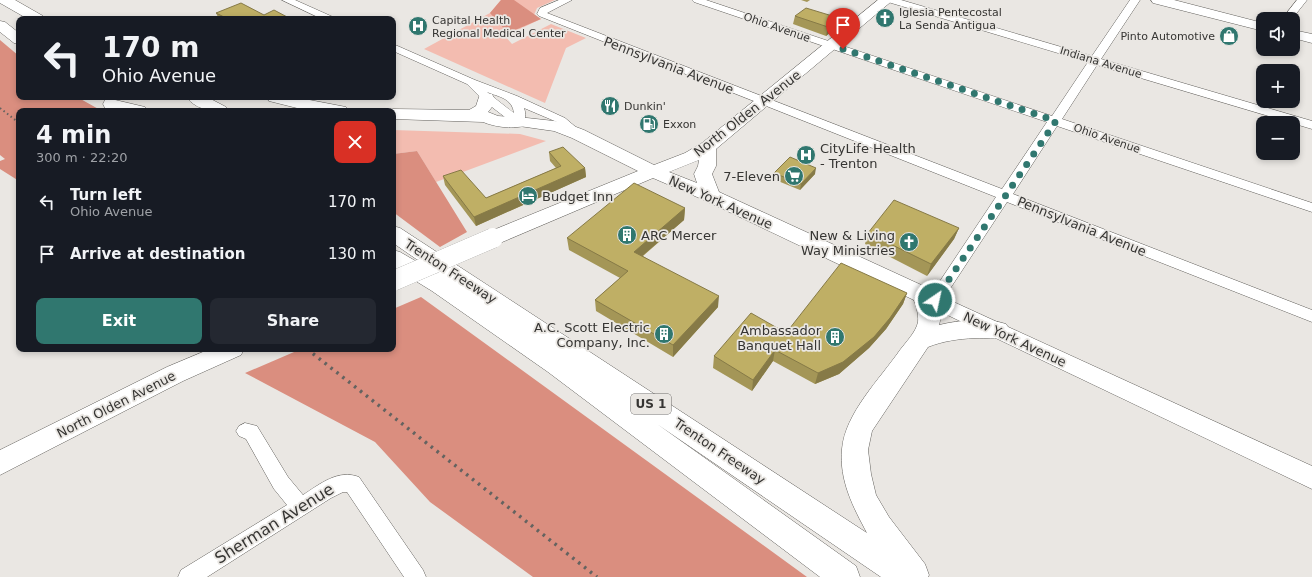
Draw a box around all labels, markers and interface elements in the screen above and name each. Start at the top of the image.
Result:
place label: Iglesia Pentecostal La Senda Antigua [899,6,1002,32]
church icon: Iglesia Pentecostal La Senda Antigua [874,7,896,29]
pin [826,8,860,49]
street label: Ohio Avenue [742,10,812,45]
map controls [1256,12,1300,160]
button: sound [1256,12,1300,56]
place label: Capital Health Regional Medical Center [432,14,566,40]
icon: arrive [832,14,854,36]
hospital icon: Capital Health Regional Medical Center [407,15,429,37]
shop icon: Pinto Automotive [1218,25,1240,47]
place label: Pinto Automotive [1120,30,1215,43]
text: 170 m [102,31,199,64]
icon: left [36,32,88,84]
street label: Pennsylvania Avenue [602,34,736,97]
street label: Indiana Avenue [1058,44,1144,81]
button: + [1256,64,1300,108]
text: Ohio Avenue [102,65,216,86]
street label: North Olden Avenue [691,67,804,160]
restaurant icon: Dunkin' [599,95,621,117]
place label: Dunkin' [624,100,666,113]
fuel station icon: Exxon [638,113,660,135]
button: − [1256,116,1300,160]
place label: Exxon [663,118,696,131]
text: 4 min [36,121,111,149]
button: close [334,121,376,163]
street label: Ohio Avenue [1072,121,1142,156]
place label: CityLife Health - Trenton [820,141,916,171]
hospital icon: CityLife Health - Trenton [795,144,817,166]
text: 300 m · 22:20 [36,150,127,165]
supermarket icon: 7-Eleven [783,165,805,187]
place label: 7-Eleven [723,169,780,184]
street label: New York Avenue [667,173,775,232]
hotel icon: Budget Inn [517,185,539,207]
text: Turn left [70,186,142,204]
place label: Budget Inn [542,189,613,204]
icon: left [36,191,58,213]
text: 170 m [328,193,376,211]
street label: Pennsylvania Avenue [1015,194,1149,259]
text: Ohio Avenue [70,204,152,219]
building icon: ARC Mercer [616,224,638,246]
place label: ARC Mercer [641,228,717,243]
place label: New & Living Way Ministries [801,228,895,258]
church icon: New & Living Way Ministries [898,231,920,253]
street label: Trenton Freeway [401,236,500,307]
icon: arrive [36,243,58,265]
text: Arrive at destination [70,245,245,263]
text: 130 m [328,245,376,263]
position arrow [914,279,956,321]
button: Exit [36,298,202,344]
button: Share [210,298,376,344]
street label: New York Avenue [961,309,1069,370]
place label: A.C. Scott Electric Company, Inc. [534,320,650,350]
building icon: A.C. Scott Electric Company, Inc. [653,323,675,345]
place label: Ambassador Banquet Hall [737,323,822,353]
building icon: Ambassador Banquet Hall [824,326,846,348]
street label: North Olden Avenue [54,368,178,441]
road number: US 1 [631,394,671,414]
street label: Trenton Freeway [670,415,768,488]
street label: Sherman Avenue [211,479,337,568]

